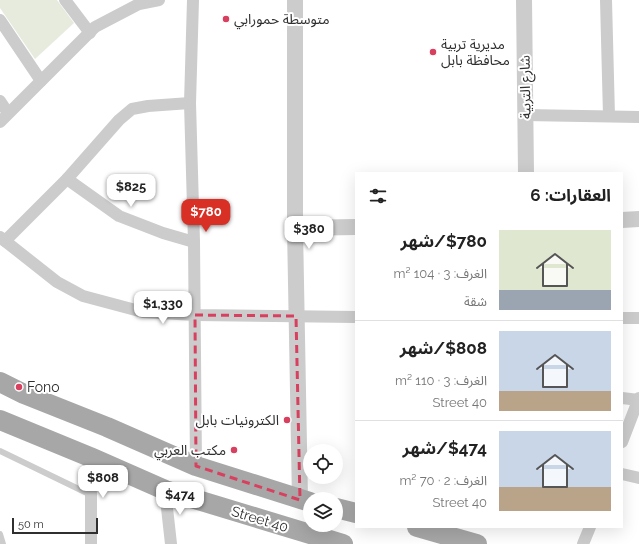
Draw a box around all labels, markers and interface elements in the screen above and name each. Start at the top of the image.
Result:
place label: متوسطة حمورابي [234,11,330,30]
marker: متوسطة حمورابي [221,14,231,24]
place label: مديرية تربية محافظة بابل [441,36,510,69]
marker: مديرية تربية محافظة بابل [428,47,438,57]
street label: شارع التربية [516,55,537,119]
pin: $825 [107,174,155,208]
text: $825 [116,179,146,194]
icon: filters [367,185,389,207]
text: العقارات: 6 [530,185,611,205]
pin: $780 [182,199,230,233]
text: $780 [190,204,222,219]
pin: $380 [285,216,333,250]
text: $380 [293,221,325,236]
text: $780/شهر [401,231,487,251]
icon: home [531,246,579,294]
text: الغرف: 3 · 104 m² [393,266,487,281]
pin: $1,330 [130,291,196,325]
text: شقة [464,294,487,309]
text: $1,330 [143,296,183,311]
text: $808/شهر [400,338,487,358]
icon: home [531,347,579,395]
text: الغرف: 3 · 110 m² [395,373,487,388]
place label: Fono [27,379,60,395]
marker: Fono [14,382,24,392]
text: Street 40 [433,395,487,410]
place label: الكترونيات بابل [196,412,279,429]
marker: الكترونيات بابل [282,415,292,425]
text: $474/شهر [403,438,487,458]
place label: مكتب العربي [154,442,226,461]
map controls [303,444,343,532]
button: locate [303,444,343,484]
marker: مكتب العربي [229,445,239,455]
icon: home [531,447,579,495]
pin: $808 [79,465,127,499]
text: $808 [87,470,119,485]
text: الغرف: 2 · 70 m² [399,473,487,488]
pin: $474 [156,482,204,516]
text: $474 [165,487,195,502]
button: layers [303,492,343,532]
text: Street 40 [433,495,487,510]
street label: Street 40 [230,503,290,535]
scale bar [12,516,98,535]
text: 50 m [18,518,44,531]

